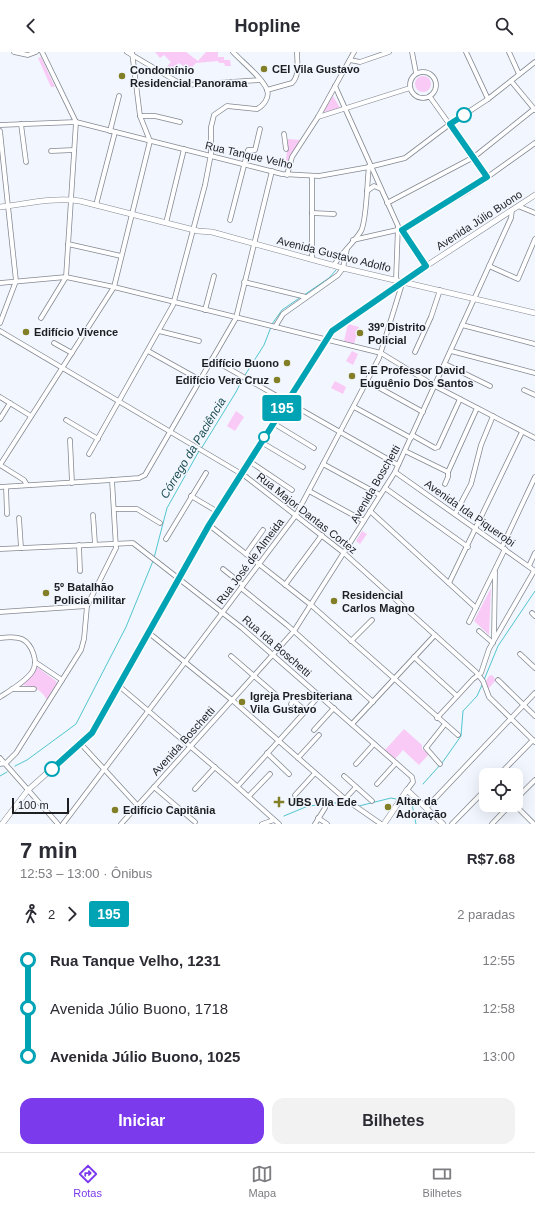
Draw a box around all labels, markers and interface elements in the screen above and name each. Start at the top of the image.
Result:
icon: back [20,15,42,37]
icon: search [493,15,515,37]
text: Hopline [235,16,301,36]
place label: CEI Vila Gustavo [272,63,360,75]
place label: Condomínio Residencial Panorama [130,64,248,89]
marker: CEI Vila Gustavo [259,64,269,74]
marker: Condomínio Residencial Panorama [117,71,127,81]
unlabelled marker [456,107,472,123]
street label: Rua Tanque Velho [204,139,294,171]
street label: Avenida Júlio Buono [434,188,524,252]
street label: Avenida Gustavo Adolfo [276,234,392,274]
place label: 39º Distrito Policial [368,321,426,346]
place label: Edifício Vivence [34,326,118,338]
marker: Edifício Vivence [21,327,31,337]
marker: 39º Distrito Policial [355,328,365,338]
place label: Edifício Buono [201,357,279,369]
marker: Edifício Buono [282,358,292,368]
place label: E.E Professor David Euguênio Dos Santos [360,364,474,389]
marker: E.E Professor David Euguênio Dos Santos [347,371,357,381]
place label: Edifício Vera Cruz [175,374,269,386]
marker: Edifício Vera Cruz [272,375,282,385]
water label: Córrego da Paciência [157,395,229,501]
line badge: 195 [259,395,305,421]
text: 195 [270,400,294,416]
unlabelled marker [258,431,270,443]
street label: Avenida Boschetti [348,443,402,525]
street label: Rua Major Dantas Cortez [254,470,360,556]
street label: Avenida Ida Piquerobi [423,477,517,549]
street label: Rua José de Almeida [214,515,287,606]
place label: 5º Batalhão Policia militar [54,581,126,606]
marker: 5º Batalhão Policia militar [41,588,51,598]
place label: Residencial Carlos Magno [342,589,415,614]
marker: Residencial Carlos Magno [329,596,339,606]
street label: Rua Ida Boschetti [240,613,314,679]
place label: Igreja Presbiteriana Vila Gustavo [250,690,353,715]
marker: Igreja Presbiteriana Vila Gustavo [237,697,247,707]
street label: Avenida Boschetti [149,704,217,778]
unlabelled marker [44,761,60,777]
map controls [479,768,523,812]
button: locate [479,768,523,812]
place label: Altar da Adoração [396,795,447,820]
scale bar [12,796,69,815]
marker: UBS Vila Ede [273,796,285,808]
place label: UBS Vila Ede [288,796,357,808]
text: 100 m [18,799,49,811]
marker: Altar da Adoração [383,802,393,812]
place label: Edifício Capitânia [123,804,216,816]
marker: Edifício Capitânia [110,805,120,815]
text: 7 min [20,838,77,863]
text: R$7.68 [467,850,515,867]
text: 12:53 – 13:00 · Ônibus [20,866,152,881]
icon: walk [20,903,42,925]
icon: forward [61,903,83,925]
text: 195 [97,906,121,922]
text: 2 [48,907,55,922]
text: 2 paradas [457,907,515,922]
text: Rua Tanque Velho, 1231 [50,952,221,969]
text: 12:55 [482,953,515,968]
text: Avenida Júlio Buono, 1718 [50,1000,228,1017]
text: 12:58 [482,1001,515,1016]
text: Avenida Júlio Buono, 1025 [50,1048,240,1065]
text: 13:00 [482,1049,515,1064]
button: Iniciar [20,1098,264,1144]
button: Bilhetes [272,1098,515,1144]
tab: Rotas [73,1163,102,1199]
tab: Mapa [249,1163,276,1199]
tab: Bilhetes [423,1163,462,1199]

